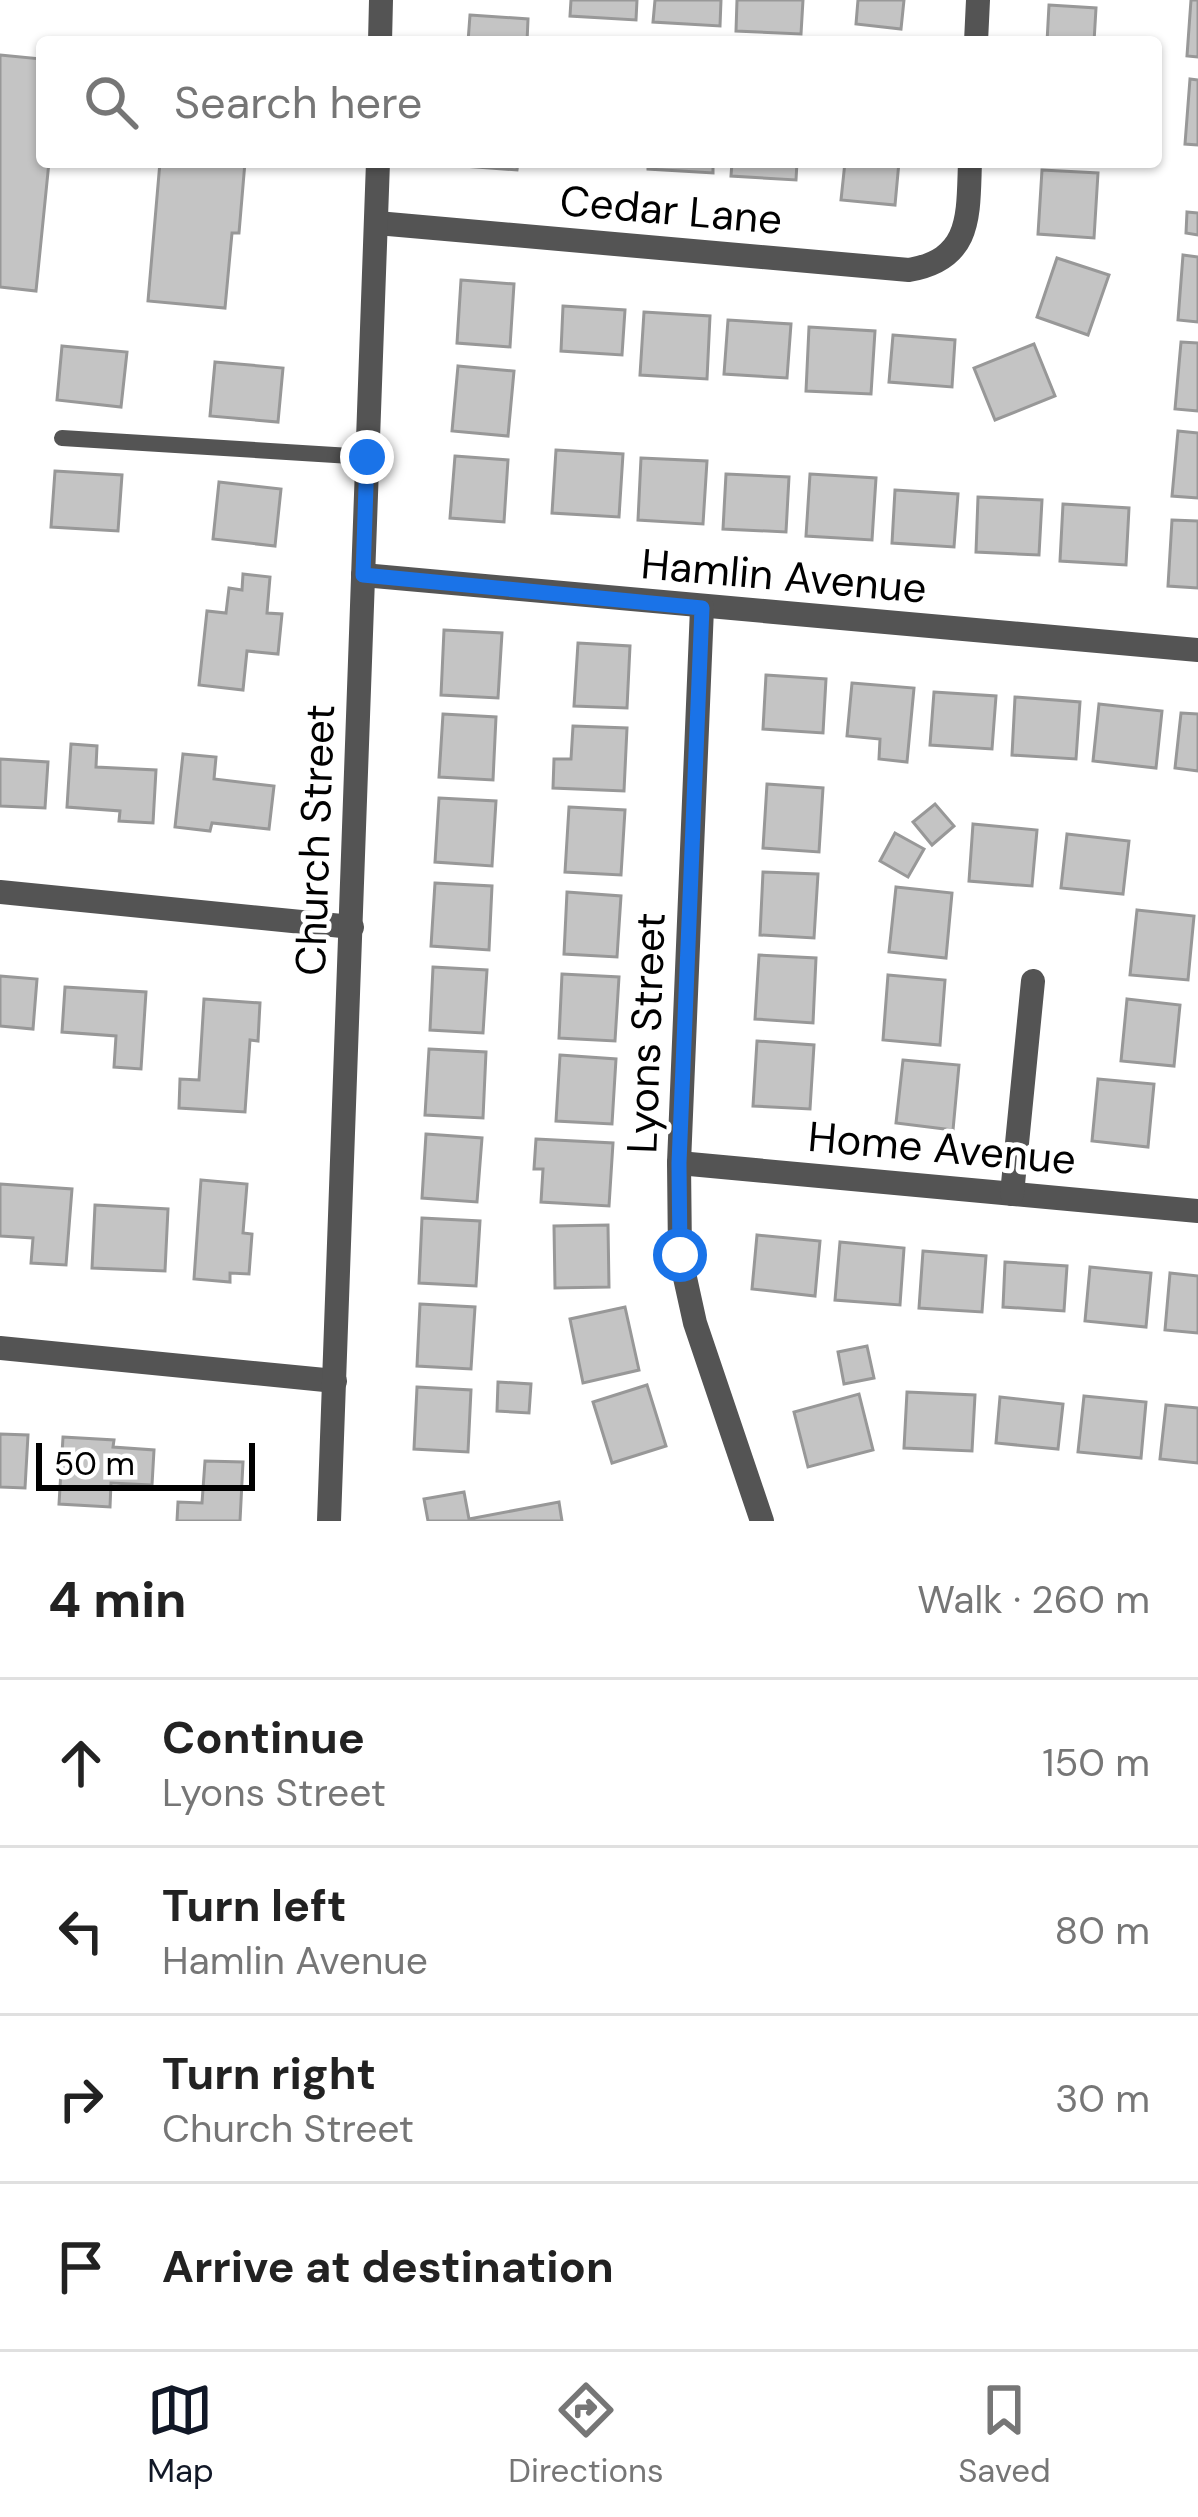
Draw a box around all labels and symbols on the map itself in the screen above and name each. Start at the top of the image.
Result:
street label: Cedar Lane [558,173,784,247]
route end [340,430,394,484]
street label: Hamlin Avenue [639,536,929,616]
street label: Church Street [283,703,347,977]
street label: Lyons Street [614,911,678,1155]
street label: Home Avenue [806,1109,1078,1187]
route start [653,1228,707,1282]
scale bar [36,1437,255,1490]

